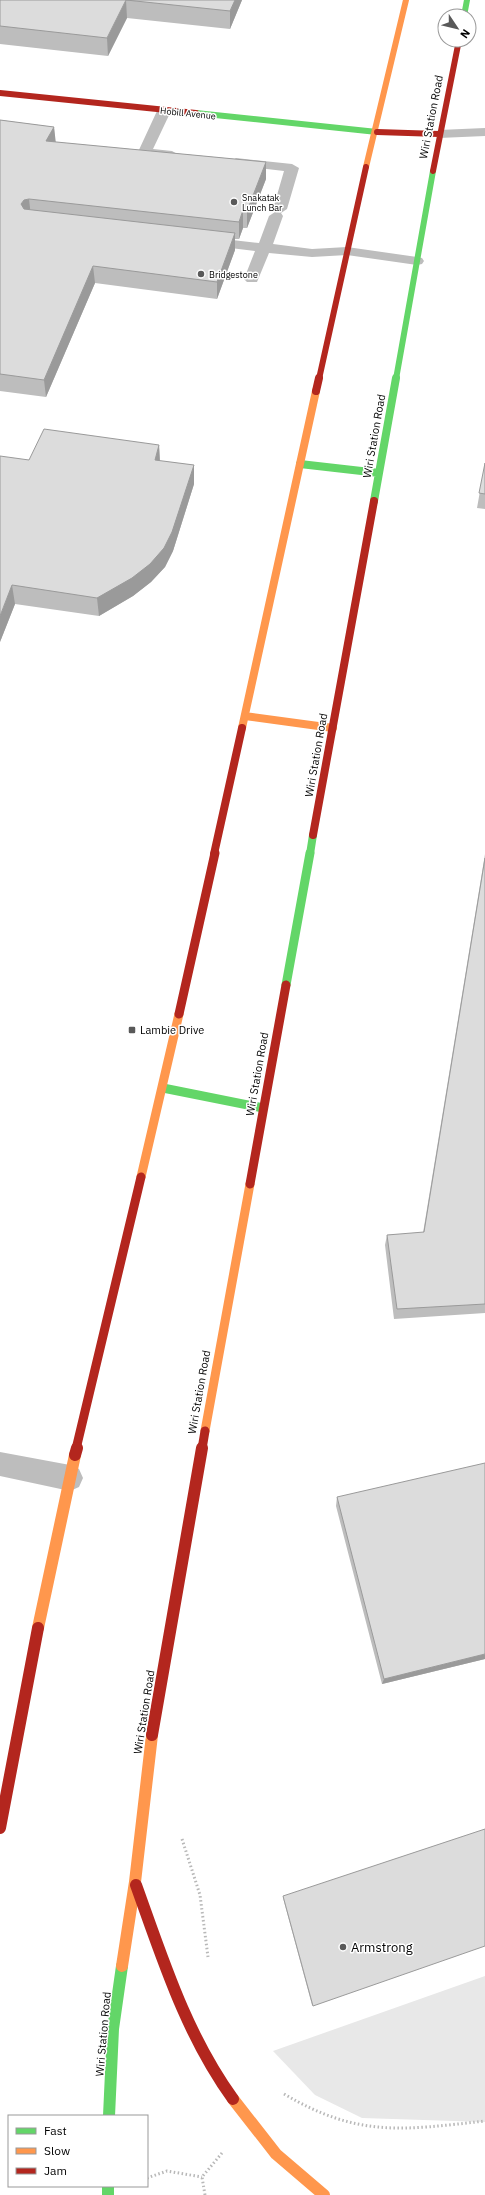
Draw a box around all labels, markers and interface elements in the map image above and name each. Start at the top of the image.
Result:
north arrow [437,8,477,48]
text: N [457,26,473,41]
street label: Wiri Station Road [416,74,446,160]
street label: Hobill Avenue [160,105,216,121]
place label: Snakatak Lunch Bar [242,192,283,213]
marker: Snakatak Lunch Bar [229,197,239,207]
marker: Bridgestone [196,269,206,279]
place label: Bridgestone [209,269,258,280]
street label: Wiri Station Road [360,393,388,479]
street label: Wiri Station Road [302,712,330,798]
place label: Lambie Drive [140,1023,204,1037]
marker: Lambie Drive [127,1025,137,1035]
street label: Wiri Station Road [243,1031,271,1117]
street label: Wiri Station Road [185,1349,213,1435]
street label: Wiri Station Road [130,1669,158,1755]
place label: Armstrong [351,1939,413,1956]
marker: Armstrong [338,1942,348,1952]
street label: Wiri Station Road [92,1991,114,2077]
legend [8,2115,148,2187]
text: Fast [44,2123,67,2138]
text: Slow [44,2143,70,2158]
text: Jam [44,2163,67,2178]

